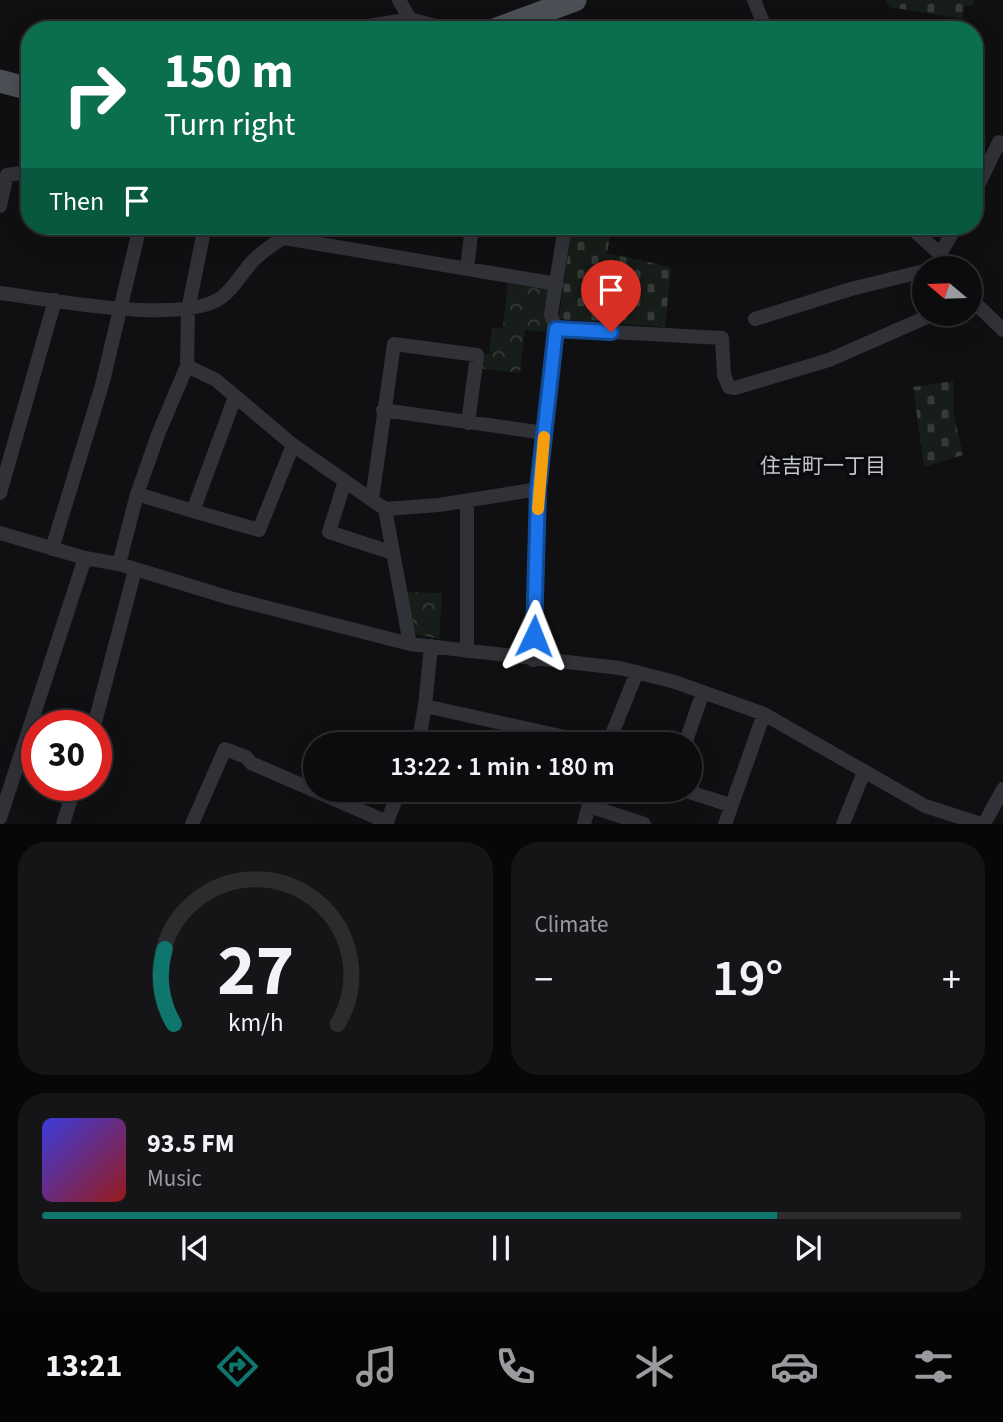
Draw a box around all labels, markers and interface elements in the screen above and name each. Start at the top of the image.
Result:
text: 150 m [164,37,293,107]
icon: right [49,49,140,140]
text: Turn right [164,102,295,148]
icon: arrive [118,182,156,220]
text: Then [49,183,104,220]
north arrow [912,256,982,326]
map controls [912,256,982,326]
pin [581,260,641,332]
icon: arrive [592,271,630,309]
district label: 住吉町一丁目 [760,451,886,481]
position arrow [497,599,571,673]
speed limit sign: 30 [21,710,112,801]
text: 13:22 · 1 min · 180 m [390,748,615,785]
text: Climate [535,908,608,941]
text: 27 [217,920,294,1024]
text: 19° [712,942,783,1016]
text: − [535,953,553,1007]
text: + [942,953,961,1007]
text: km/h [228,1005,283,1041]
text: 93.5 FM [147,1125,235,1162]
text: Music [147,1162,202,1195]
icon: previous [176,1229,214,1267]
icon: pause [482,1229,520,1267]
icon: next [789,1229,827,1267]
icon: directions [213,1342,262,1391]
icon: music [352,1342,401,1391]
icon: phone [491,1342,540,1391]
icon: climate [630,1342,679,1391]
icon: car [770,1342,819,1391]
icon: filters [909,1342,958,1391]
text: 13:21 [45,1343,122,1389]

